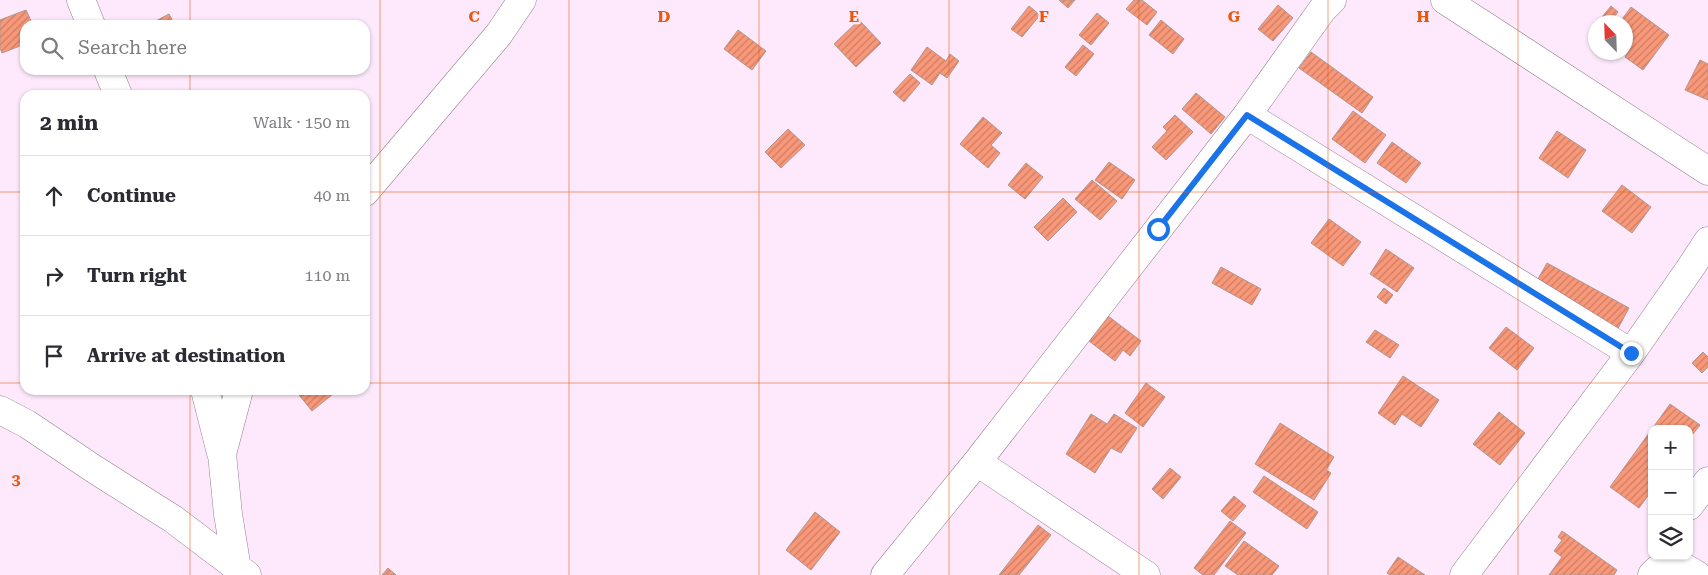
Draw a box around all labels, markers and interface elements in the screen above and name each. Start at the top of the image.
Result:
text: C [468,7,480,26]
text: D [658,7,671,26]
text: E [849,7,859,26]
text: F [1039,7,1049,26]
text: G [1228,7,1241,26]
text: H [1416,7,1430,26]
north arrow [1588,15,1633,60]
search box [20,20,370,75]
icon: search [38,34,66,62]
text: Search here [78,36,187,59]
text: 2 min [40,111,98,135]
text: Walk · 150 m [253,113,350,132]
icon: ahead [40,182,68,210]
text: Continue [87,184,176,207]
text: 40 m [313,186,350,205]
route start [1147,218,1170,241]
icon: right [40,262,68,290]
text: Turn right [87,264,187,287]
text: 110 m [304,266,350,285]
icon: arrive [40,342,68,370]
route end [1620,342,1643,365]
text: Arrive at destination [87,344,285,367]
map controls [1648,425,1693,560]
button: + [1648,425,1693,470]
text: 3 [12,470,21,489]
button: − [1648,470,1693,515]
button: layers [1648,515,1693,560]

